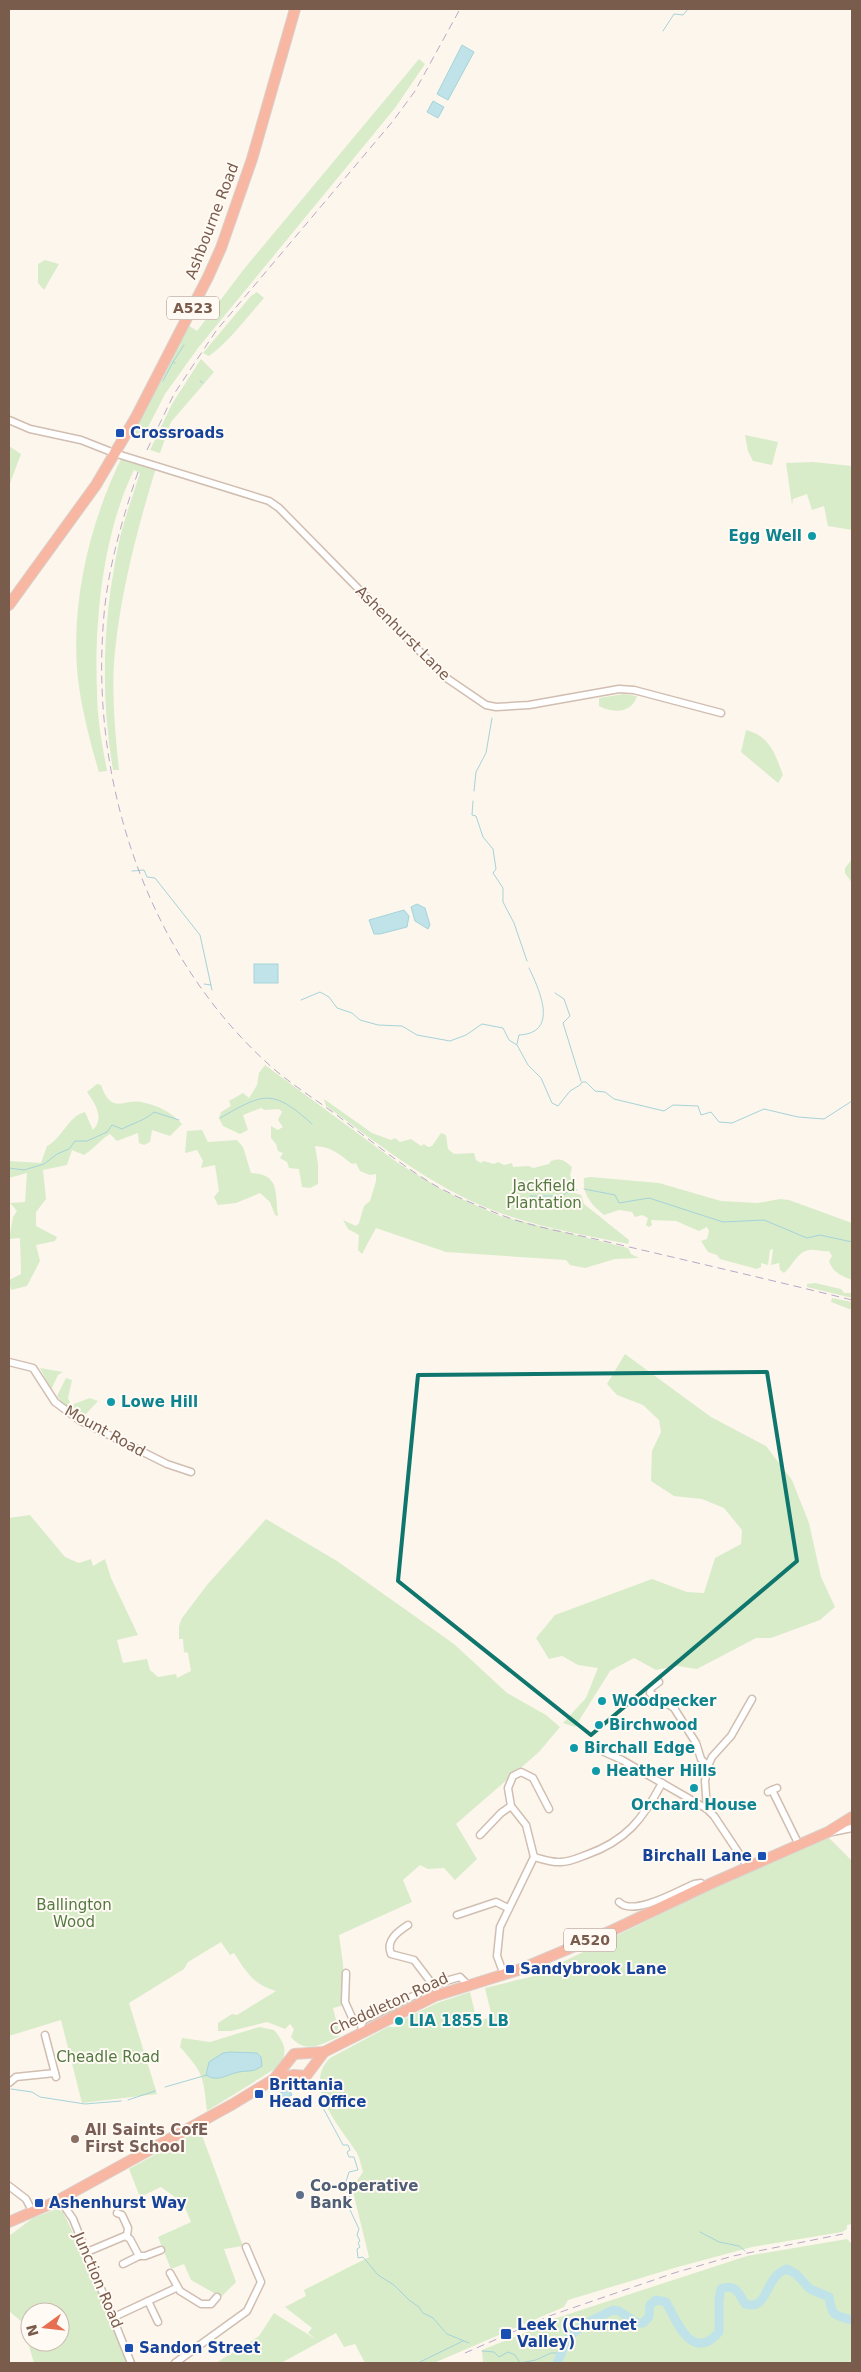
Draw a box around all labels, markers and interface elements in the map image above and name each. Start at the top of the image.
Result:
street label: Ashbourne Road [182,160,242,282]
road number: A523 [167,296,219,320]
place label: Crossroads [130,424,224,442]
marker: Crossroads [114,427,126,439]
place label: Egg Well [729,527,802,545]
marker: Egg Well [806,530,818,542]
street label: Ashenhurst Lane [352,582,454,684]
park label: Jackfield Plantation [506,1177,582,1212]
place label: Lowe Hill [121,1393,198,1411]
marker: Lowe Hill [105,1396,117,1408]
street label: Mount Road [62,1401,148,1461]
place label: Woodpecker [612,1692,717,1710]
marker: Woodpecker [596,1695,608,1707]
place label: Birchwood [609,1716,698,1734]
marker: Birchwood [593,1719,605,1731]
place label: Birchall Edge [584,1739,695,1757]
marker: Birchall Edge [568,1742,580,1754]
place label: Heather Hills [606,1762,716,1780]
marker: Heather Hills [590,1765,602,1777]
marker: Orchard House [688,1782,700,1794]
place label: Orchard House [631,1796,757,1814]
place label: Birchall Lane [642,1847,752,1865]
marker: Birchall Lane [756,1850,768,1862]
park label: Ballington Wood [36,1896,112,1931]
road number: A520 [564,1928,616,1952]
place label: Sandybrook Lane [520,1960,667,1978]
marker: Sandybrook Lane [504,1963,516,1975]
street label: Cheddleton Road [327,1969,451,2039]
place label: LIA 1855 LB [409,2012,509,2030]
marker: LIA 1855 LB [393,2015,405,2027]
park label: Cheadle Road [56,2048,160,2066]
place label: Brittania Head Office [269,2076,366,2111]
marker: Brittania Head Office [253,2088,265,2100]
place label: All Saints CofE First School [85,2121,208,2156]
marker: All Saints CofE First School [69,2133,81,2145]
place label: Co-operative Bank [310,2177,419,2212]
marker: Co-operative Bank [294,2189,306,2201]
place label: Ashenhurst Way [49,2194,187,2212]
marker: Ashenhurst Way [33,2197,45,2209]
street label: Junction Road [69,2228,126,2331]
north arrow [20,2302,70,2352]
place label: Leek (Churnet Valley) [517,2316,637,2351]
text: N [23,2323,42,2338]
marker: Leek (Churnet Valley) [499,2327,513,2341]
place label: Sandon Street [139,2339,260,2357]
marker: Sandon Street [123,2342,135,2354]

